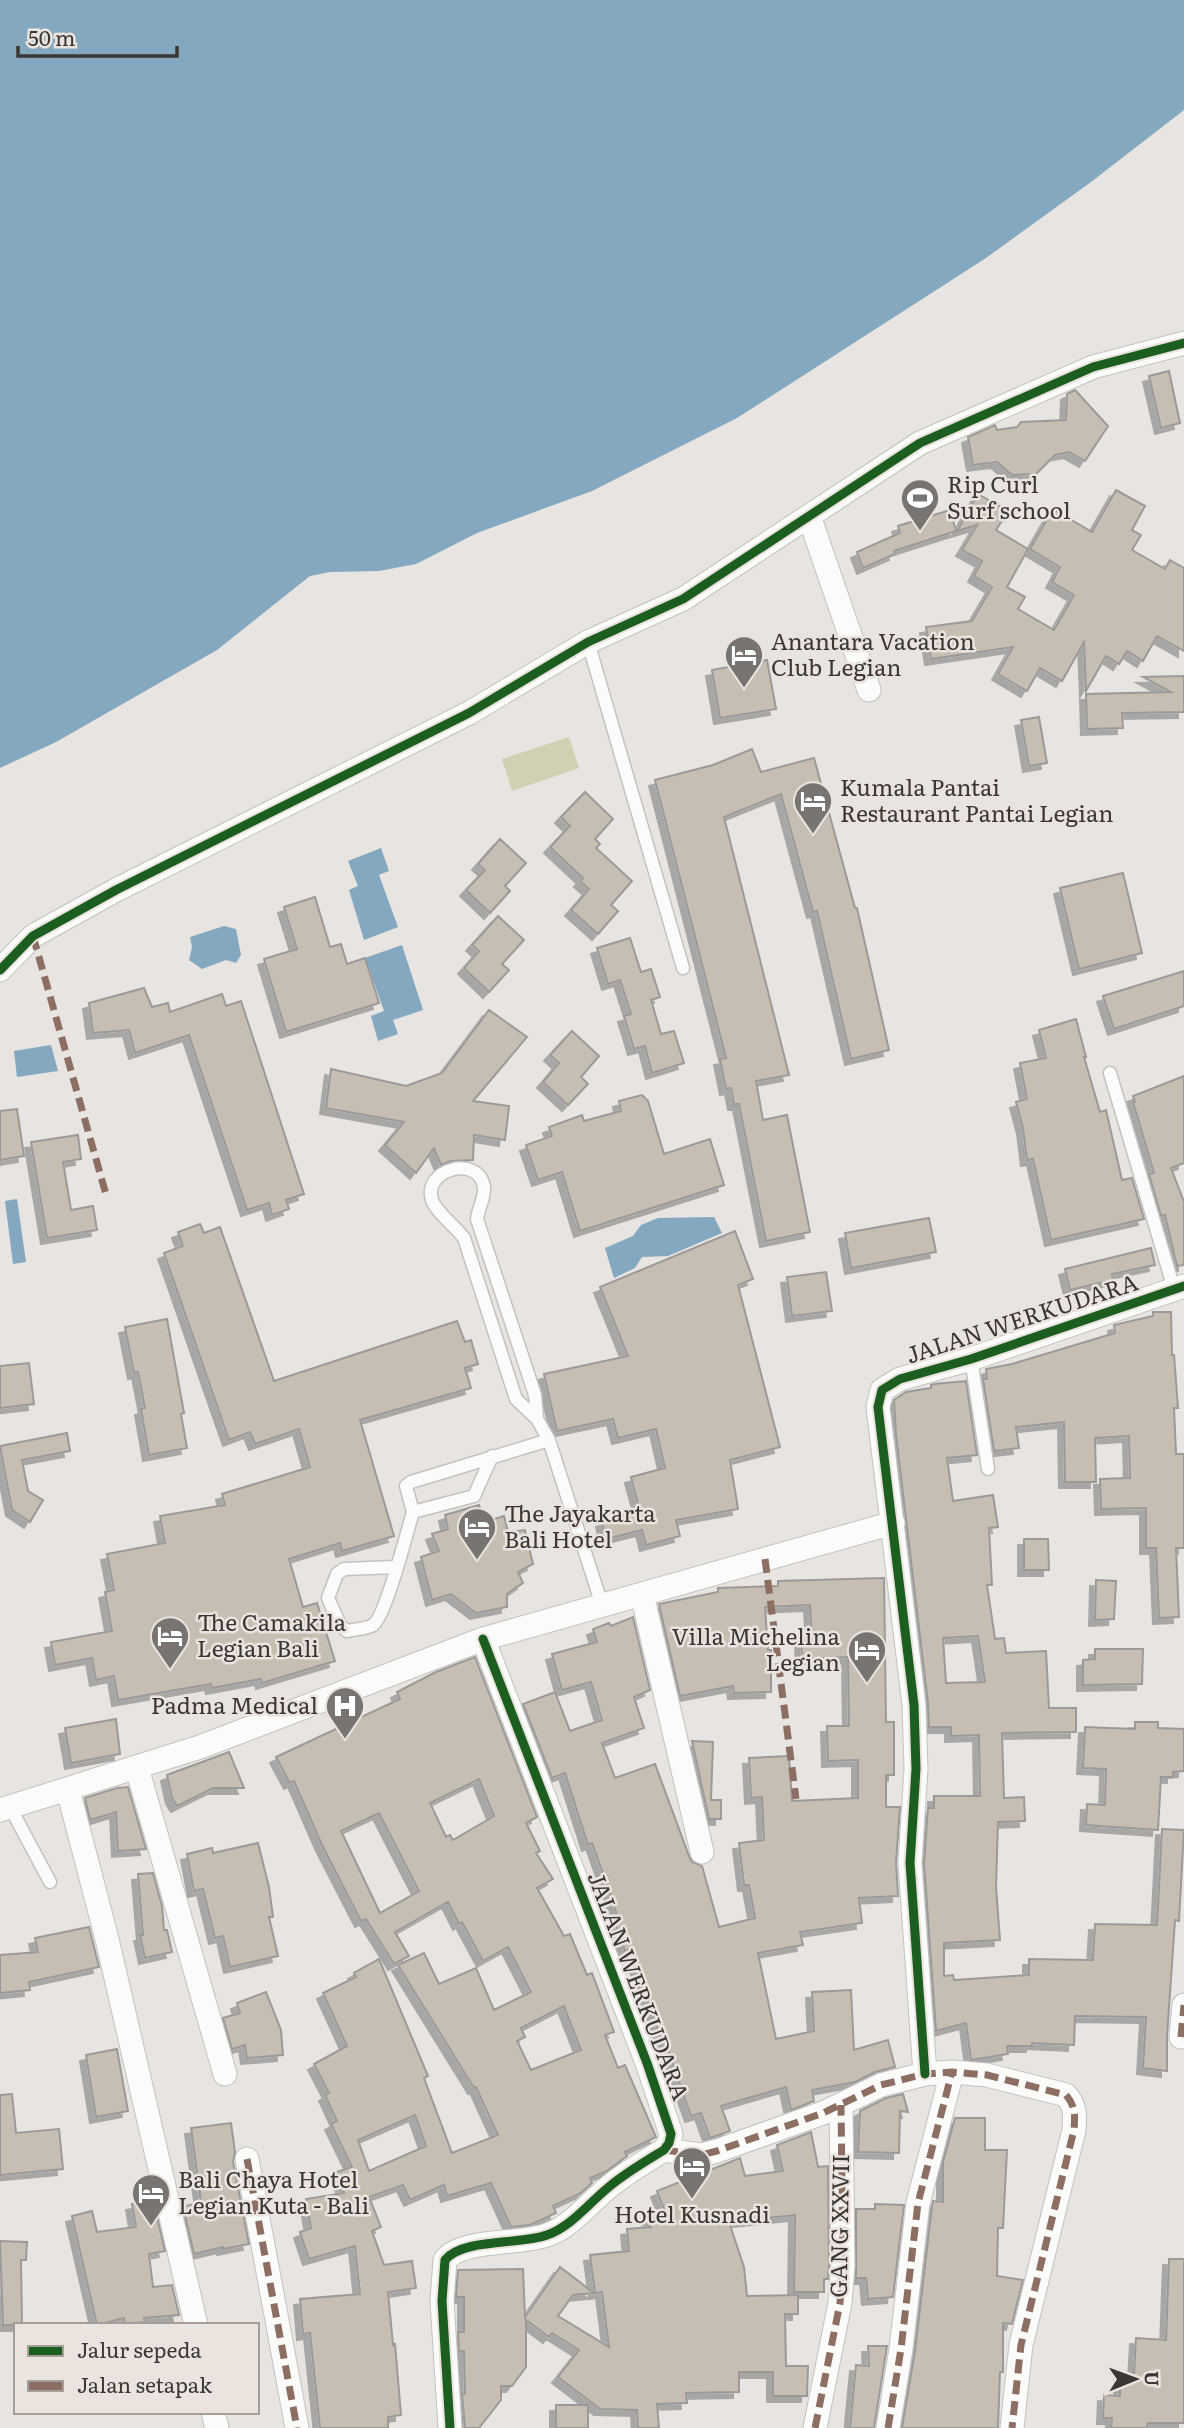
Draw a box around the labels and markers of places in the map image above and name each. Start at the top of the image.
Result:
place label: Rip Curl Surf school [947,466,1071,526]
sports icon: Rip Curl Surf school [899,477,941,532]
place label: Anantara Vacation Club Legian [771,623,975,683]
hotel icon: Anantara Vacation Club Legian [723,634,765,689]
place label: Kumala Pantai Restaurant Pantai Legian [840,769,1113,829]
hotel icon: Kumala Pantai Restaurant Pantai Legian [792,780,834,835]
place label: The Jayakarta Bali Hotel [504,1495,656,1555]
hotel icon: The Jayakarta Bali Hotel [456,1506,498,1561]
place label: The Camakila Legian Bali [197,1604,347,1664]
hotel icon: The Camakila Legian Bali [149,1615,191,1670]
place label: Villa Michelina Legian [672,1618,841,1678]
hotel icon: Villa Michelina Legian [846,1629,888,1684]
hospital icon: Padma Medical [324,1685,366,1740]
place label: Padma Medical [151,1687,318,1721]
hotel icon: Hotel Kusnadi [671,2145,713,2200]
place label: Bali Chaya Hotel Legian Kuta - Bali [178,2161,369,2221]
hotel icon: Bali Chaya Hotel Legian Kuta - Bali [130,2172,172,2227]
place label: Hotel Kusnadi [614,2196,770,2230]

